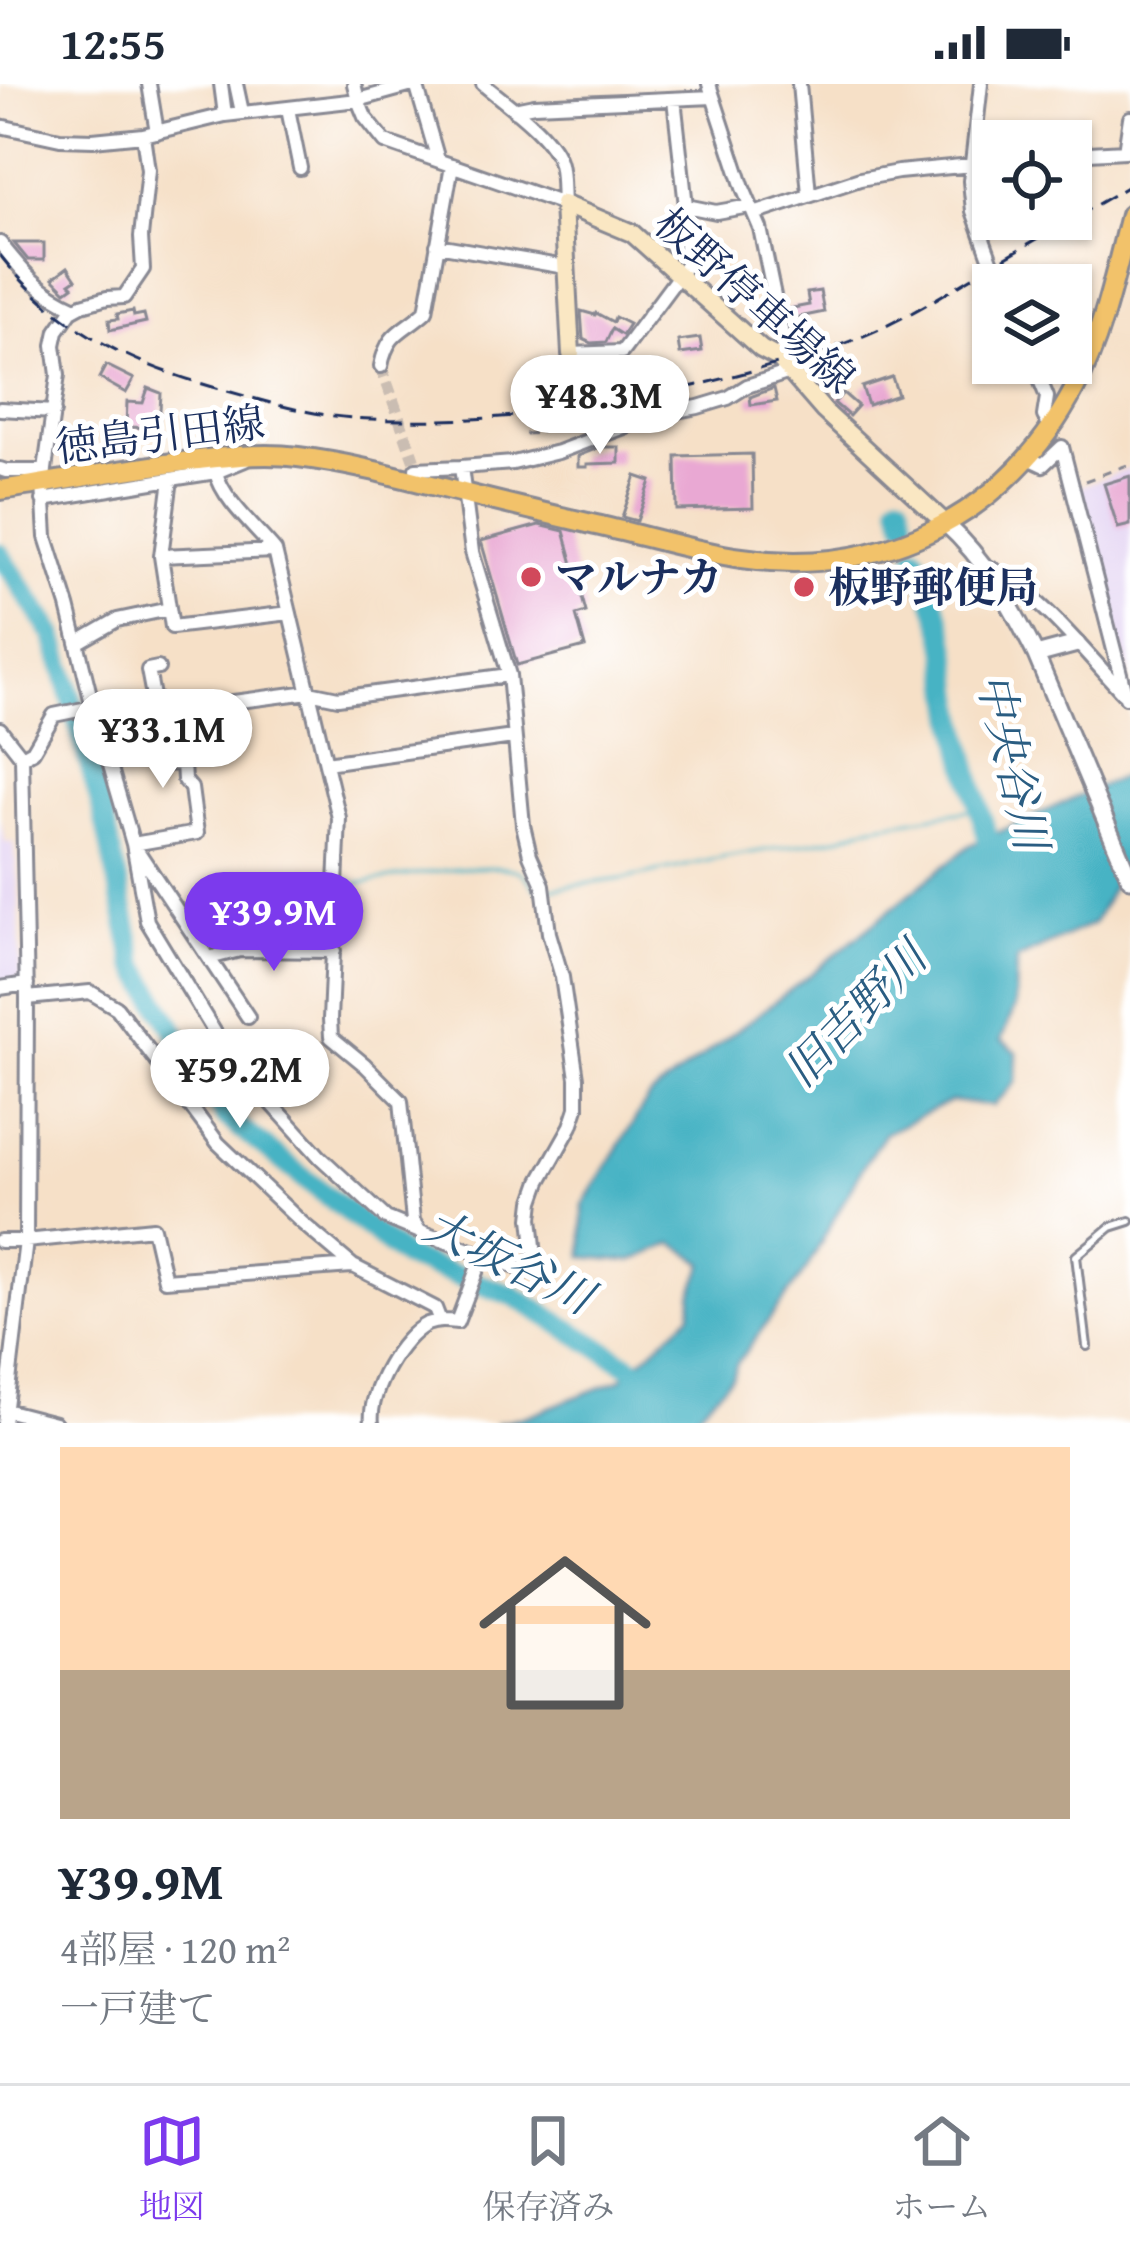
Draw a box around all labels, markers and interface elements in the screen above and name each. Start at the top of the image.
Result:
text: 12:55 [60,10,166,75]
map controls [972,120,1092,384]
button: locate [972,120,1092,240]
street label: 板野停車場線 [641,193,869,407]
button: layers [972,264,1092,384]
pin: ¥48.3M [502,355,698,457]
text: ¥48.3M [537,365,663,422]
street label: 徳島引田線 [52,390,268,477]
place label: マルナカ [555,546,722,607]
place label: 板野郵便局 [828,556,1038,617]
marker: マルナカ [518,564,544,590]
marker: 板野郵便局 [791,574,817,600]
water label: 中央谷川 [962,666,1067,861]
pin: ¥33.1M [65,689,261,791]
text: ¥33.1M [100,699,226,756]
pin: ¥39.9M [176,872,372,974]
text: ¥39.9M [211,882,337,939]
water label: 旧吉野川 [769,923,944,1101]
pin: ¥59.2M [142,1029,338,1131]
text: ¥59.2M [177,1039,303,1096]
water label: 大坂谷川 [414,1192,609,1331]
icon: home [457,1525,673,1741]
text: ¥39.9M [60,1843,224,1918]
text: 4部屋 · 120 m² [60,1920,290,1977]
text: 一戸建て [60,1979,216,2036]
tab: 地図 [139,2108,205,2230]
tab: 保存済み [482,2108,614,2230]
tab: ホーム [892,2108,991,2230]

